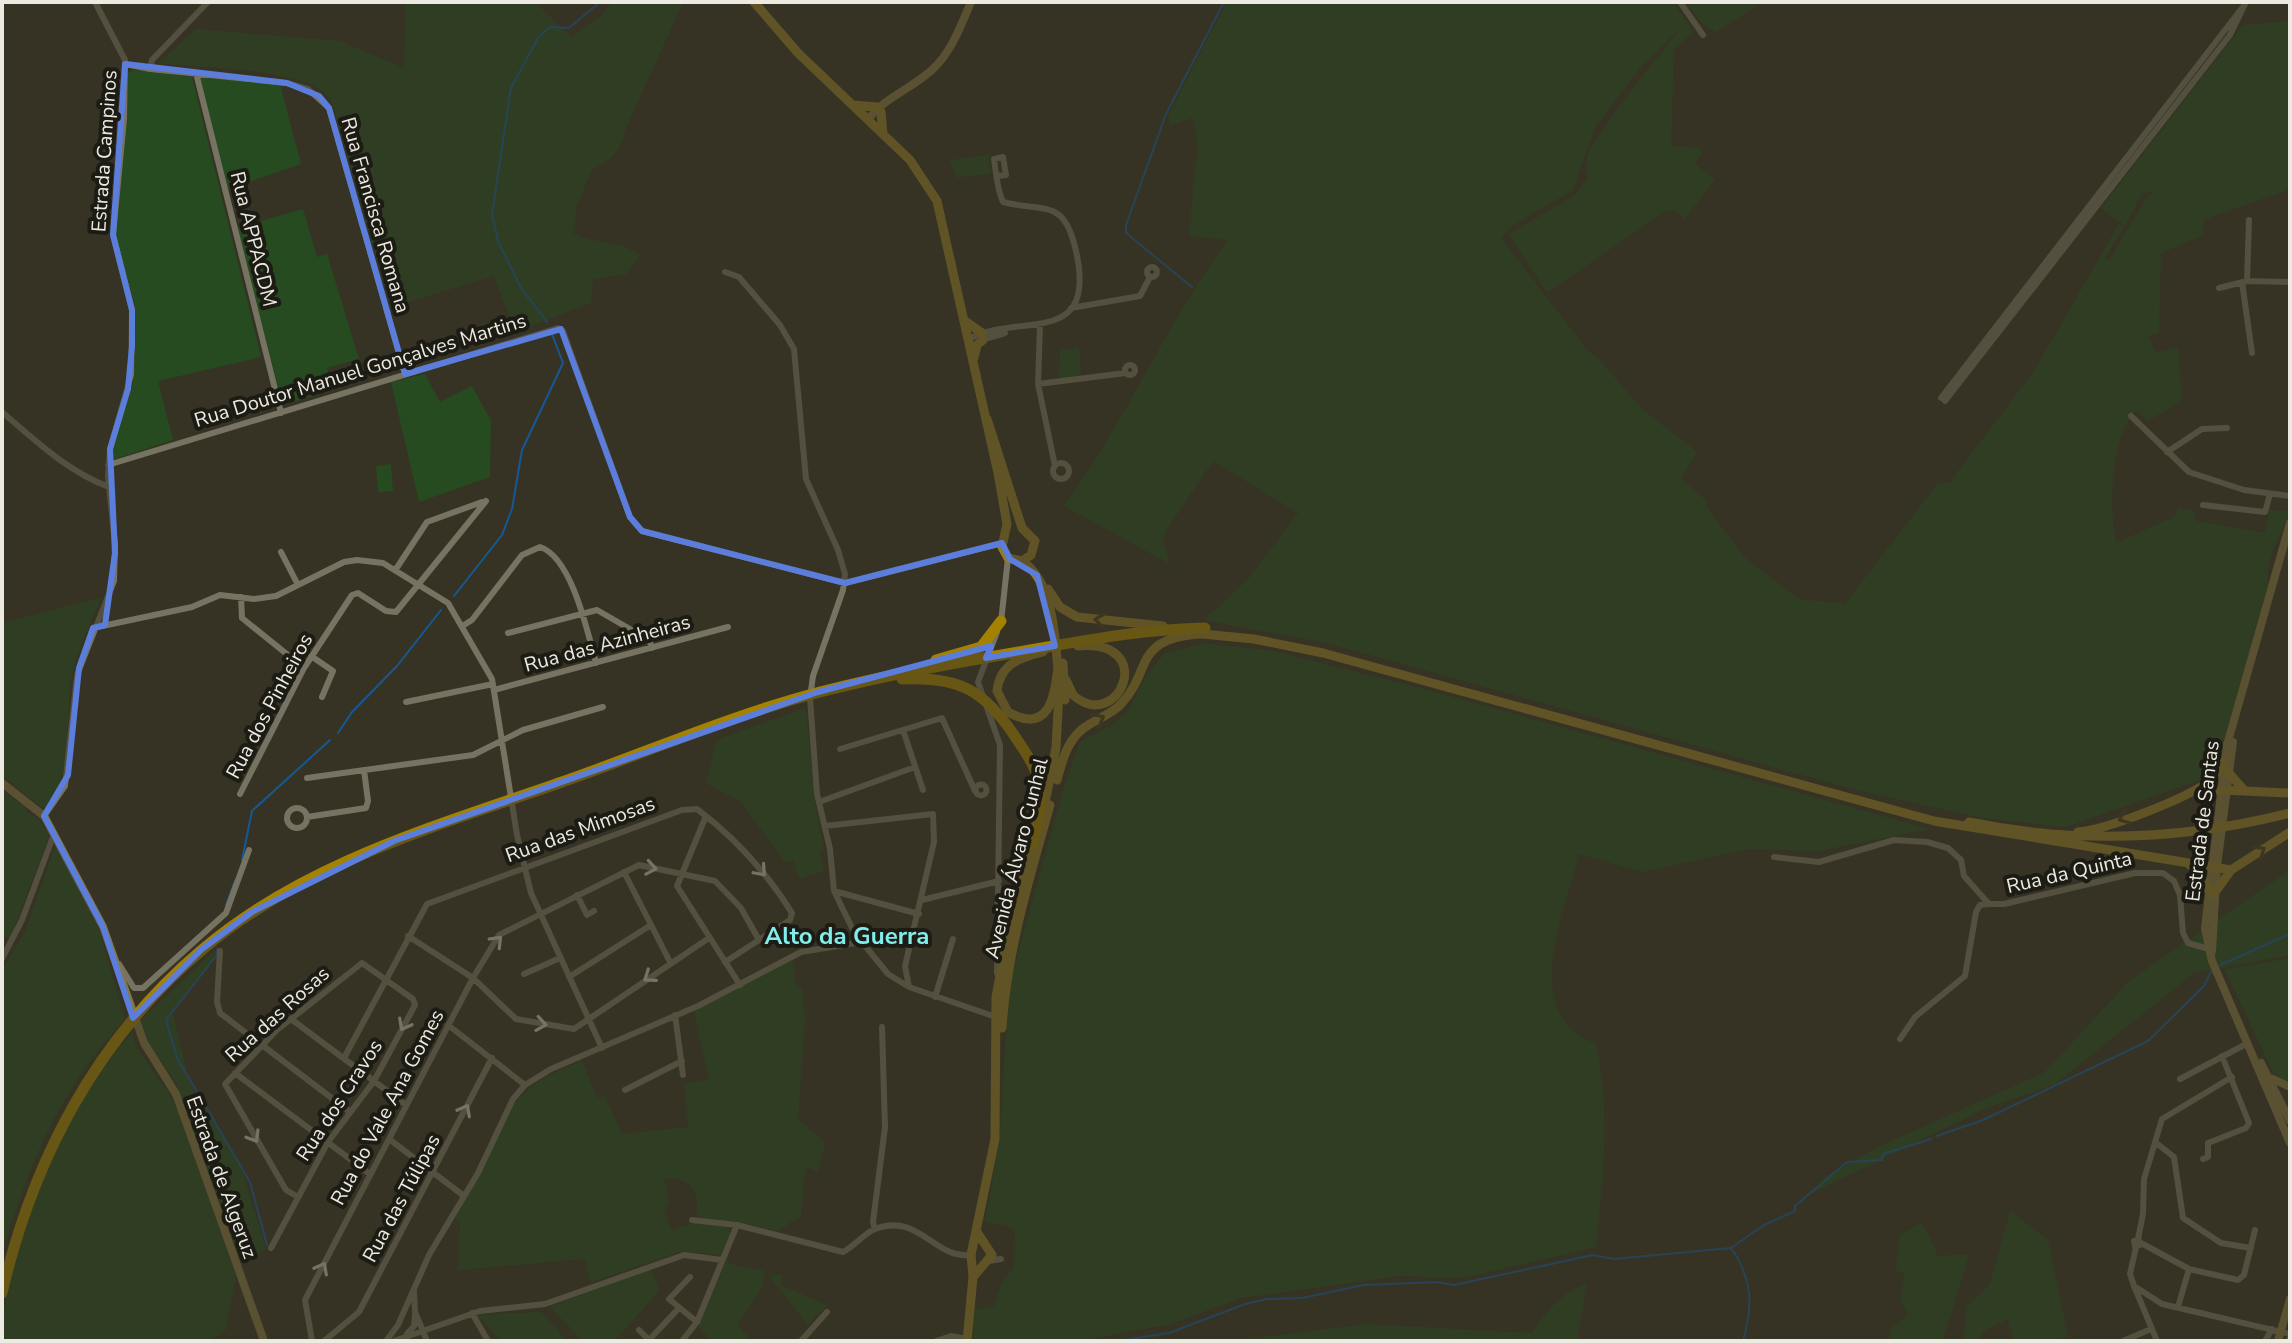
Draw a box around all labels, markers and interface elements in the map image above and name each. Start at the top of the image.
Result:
street label: Estrada Campinos [85,69,124,233]
street label: Rua Francisca Romana [335,114,416,316]
street label: Rua APPACDM [224,169,283,310]
street label: Rua Doutor Manuel Gonçalves Martins [191,307,529,434]
street label: Rua das Azinheiras [521,608,693,679]
one-way arrow [1093,612,1107,629]
street label: Rua dos Pinheiros [220,629,319,784]
one-way arrow [1091,714,1105,729]
street label: Estrada de Santas [2179,739,2226,903]
street label: Avenida Álvaro Cunhal [978,755,1055,961]
street label: Rua das Mimosas [502,790,659,869]
one-way arrow [2118,809,2132,825]
street label: Rua da Quinta [2004,845,2134,900]
one-way arrow [2252,846,2266,861]
one-way arrow [645,858,658,875]
one-way arrow [751,862,766,877]
district label: Alto da Guerra [765,920,930,952]
one-way arrow [488,935,502,950]
street label: Rua das Rosas [219,960,335,1068]
one-way arrow [643,968,657,983]
street label: Rua do Vale Ana Gomes [324,1005,450,1210]
one-way arrow [534,1014,547,1031]
one-way arrow [398,1016,414,1031]
street label: Rua dos Cravos [290,1034,389,1166]
street label: Estrada de Algeruz [180,1092,263,1262]
one-way arrow [455,1103,470,1118]
one-way arrow [244,1128,259,1143]
street label: Rua das Túlipas [356,1129,447,1267]
one-way arrow [312,1261,327,1276]

